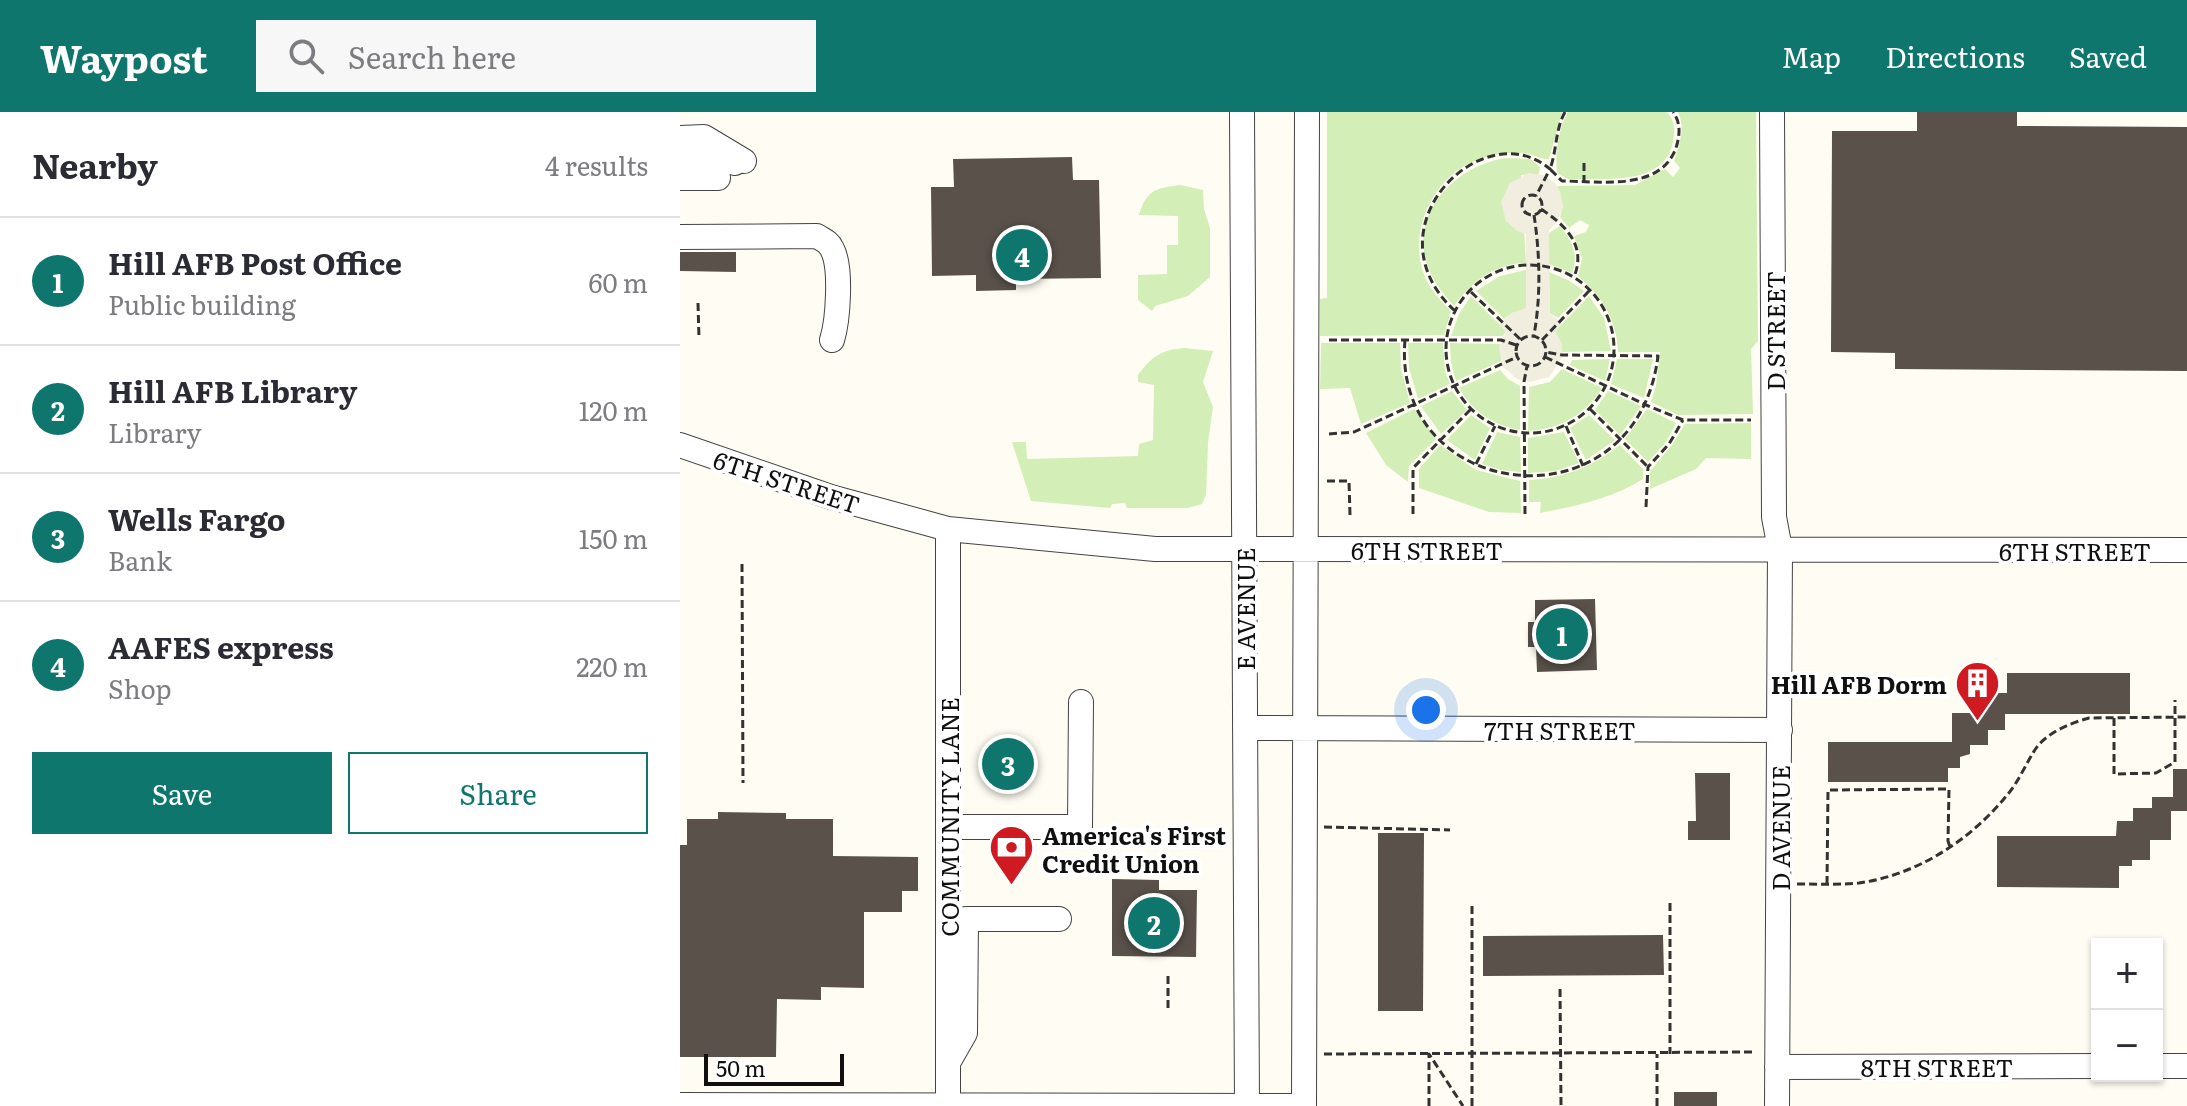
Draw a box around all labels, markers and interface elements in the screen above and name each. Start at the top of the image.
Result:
search box [256,20,816,92]
text: Waypost [40,28,208,85]
icon: search [284,34,328,78]
text: Search here [348,34,516,78]
text: Map [1782,35,1841,77]
text: Directions [1885,35,2025,77]
text: Saved [2069,35,2147,77]
text: Nearby [32,139,158,189]
text: 4 results [545,145,648,184]
pin: 4 [996,225,1048,285]
text: Hill AFB Post Office [108,240,402,284]
text: 1 [53,262,63,301]
text: 60 m [589,262,648,301]
street label: D STREET [1757,271,1792,391]
text: Public building [108,284,296,323]
text: Hill AFB Library [108,368,357,412]
text: 2 [51,390,65,429]
text: 120 m [579,390,648,429]
text: Library [108,412,202,451]
street label: 6TH STREET [709,441,865,521]
text: Wells Fargo [108,496,286,540]
text: 3 [51,518,65,557]
text: 150 m [579,518,648,557]
street label: 6TH STREET [1351,532,1503,567]
street label: 6TH STREET [1999,533,2151,568]
text: Bank [108,540,172,579]
street label: E AVENUE [1227,548,1262,670]
pin: 1 [1536,604,1588,664]
text: AAFES express [108,624,334,668]
text: 4 [50,646,66,685]
text: 220 m [576,646,648,685]
building icon: Hill AFB Dorm [1954,659,2002,722]
place label: Hill AFB Dorm [1771,666,1947,701]
text: Shop [108,668,172,707]
your location [1406,690,1446,730]
street label: COMMUNITY LANE [931,697,966,937]
street label: 7TH STREET [1484,712,1636,747]
pin: 3 [982,734,1034,794]
button: Save [32,752,332,834]
button: Share [348,752,648,834]
street label: D AVENUE [1762,765,1797,891]
place label: America's First Credit Union [1042,817,1227,880]
bank icon: America's First Credit Union [987,824,1035,887]
pin: 2 [1128,893,1180,953]
map controls [2091,938,2163,1082]
button: + [2091,938,2163,1010]
button: − [2091,1010,2163,1082]
street label: 8TH STREET [1861,1049,2013,1084]
scale bar [704,1050,844,1086]
text: 50 m [716,1051,766,1084]

